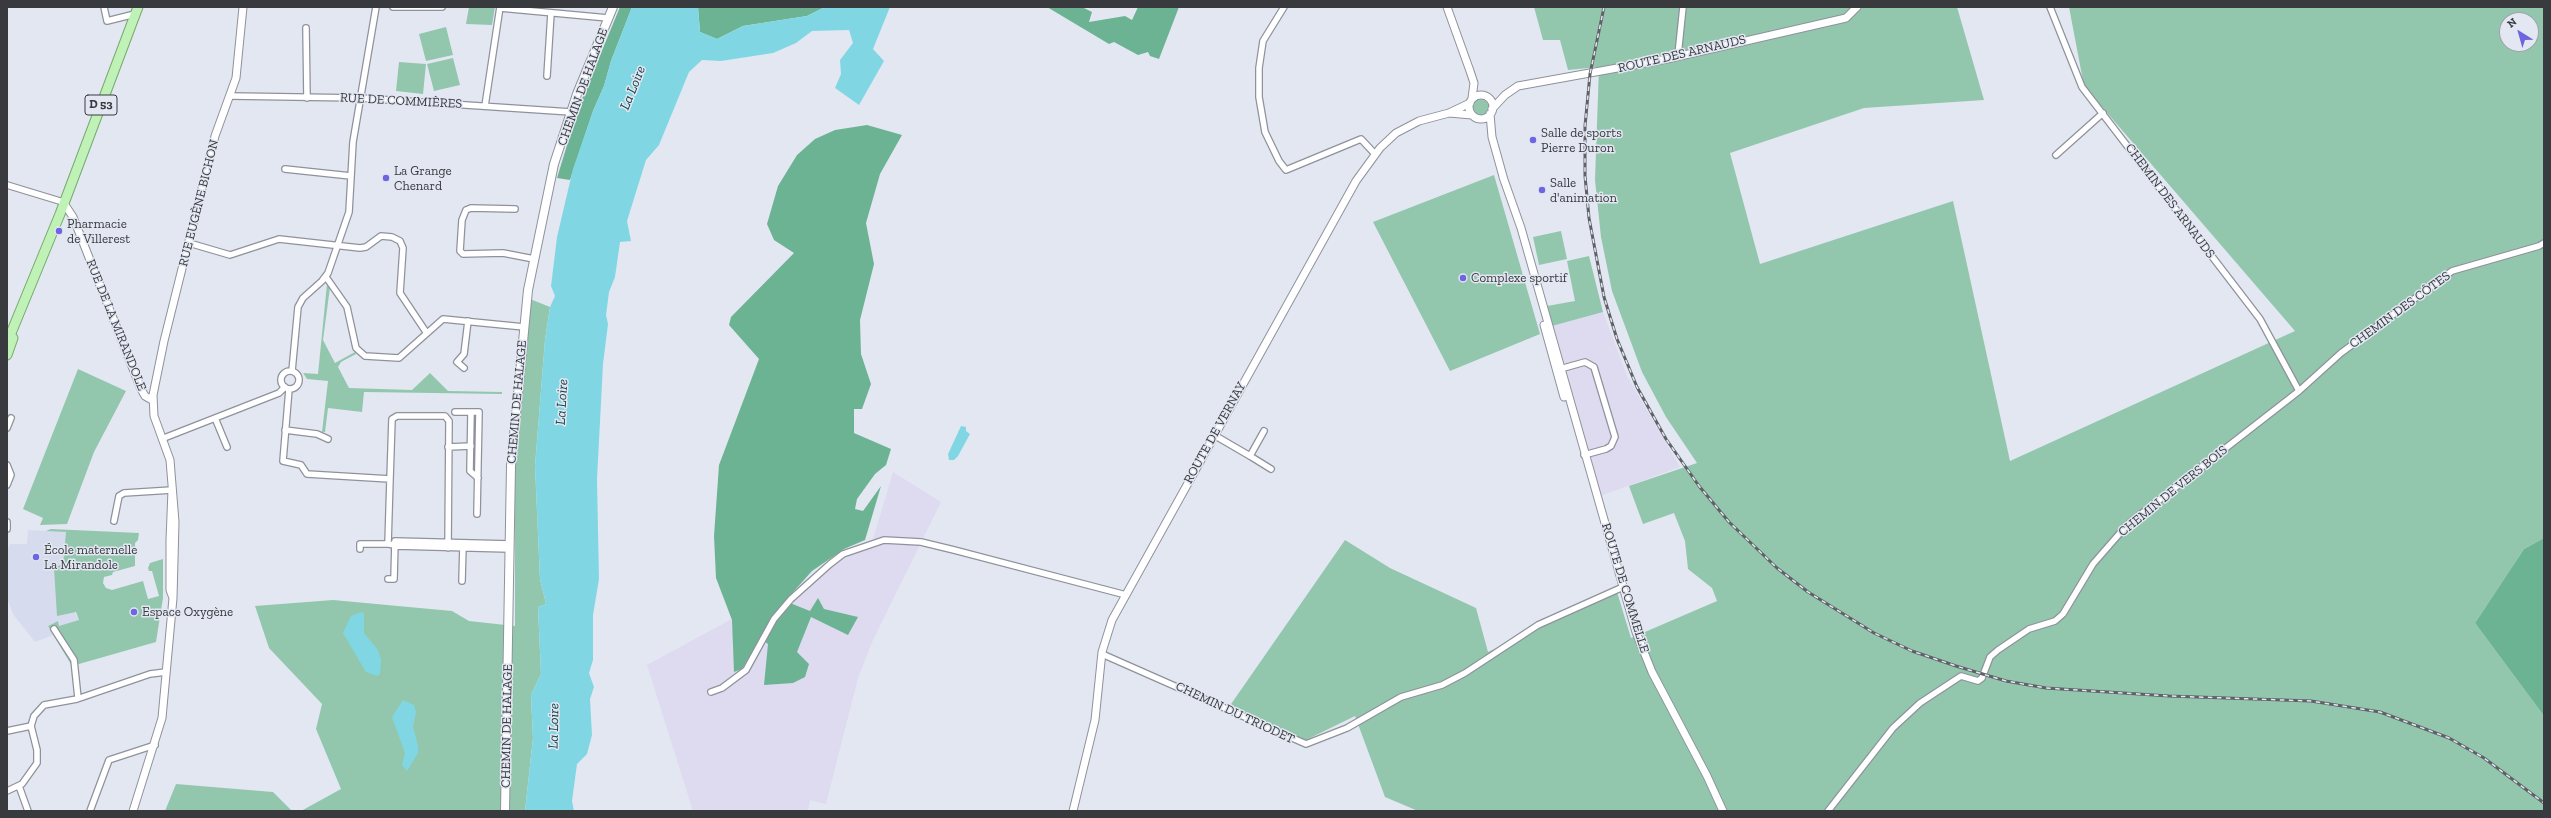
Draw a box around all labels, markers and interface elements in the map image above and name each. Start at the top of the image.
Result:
north arrow [2499,12,2539,52]
text: N [2505,15,2519,31]
street label: CHEMIN DE HALAGE [555,26,611,148]
street label: ROUTE DES ARNAUDS [1616,32,1748,76]
water label: La Loire [617,63,649,113]
street label: RUE DE COMMIÈRES [339,90,463,112]
road number: D 53 [85,95,117,115]
place label: Salle de sports Pierre Duron [1541,125,1622,156]
marker: Salle de sports Pierre Duron [1528,135,1538,145]
street label: RUE EUGÈNE BICHON [176,138,222,268]
street label: CHEMIN DES ARNAUDS [2122,141,2218,261]
place label: La Grange Chenard [394,163,452,194]
marker: La Grange Chenard [381,173,391,183]
place label: Salle d'animation [1550,175,1617,206]
marker: Salle d'animation [1537,185,1547,195]
place label: Pharmacie de Villerest [67,216,130,247]
marker: Pharmacie de Villerest [54,226,64,236]
street label: RUE DE LA MIRANDOLE [82,257,150,393]
street label: CHEMIN DES CÔTES [2346,268,2454,352]
place label: Complexe sportif [1471,270,1567,286]
marker: Complexe sportif [1458,273,1468,283]
street label: CHEMIN DE HALAGE [504,340,530,464]
water label: La Loire [552,379,572,425]
street label: ROUTE DE VERNAY [1181,379,1249,487]
street label: CHEMIN DE VERS BOIS [2115,442,2231,540]
street label: ROUTE DE COMMELLE [1598,521,1652,655]
place label: École maternelle La Mirandole [44,542,137,573]
marker: École maternelle La Mirandole [31,552,41,562]
place label: Espace Oxygène [142,604,233,620]
marker: Espace Oxygène [129,607,139,617]
street label: CHEMIN DE HALAGE [498,664,516,788]
street label: CHEMIN DU TRIODET [1173,679,1297,747]
water label: La Loire [545,703,563,749]

